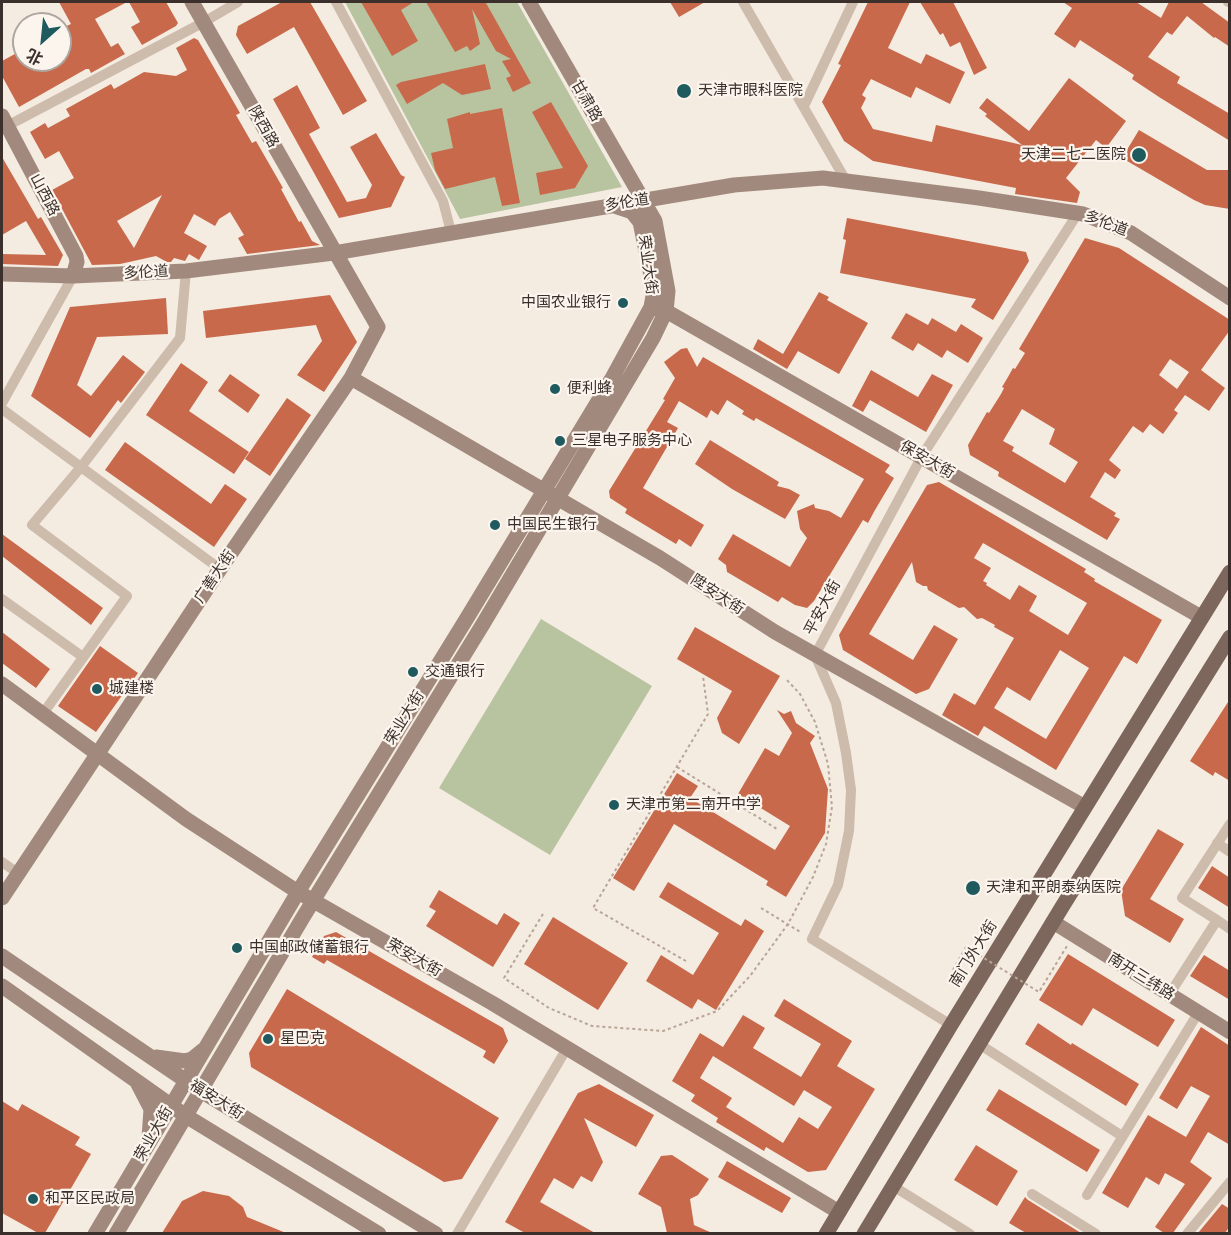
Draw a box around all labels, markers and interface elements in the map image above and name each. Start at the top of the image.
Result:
north arrow [12,12,72,72]
text: 北 [23,44,46,69]
street label: 甘肃路 [567,77,605,125]
marker: 天津市眼科医院 [675,82,693,100]
place label: 天津市眼科医院 [698,82,803,100]
street label: 陕西路 [244,103,282,151]
place label: 天津二七二医院 [1021,146,1126,164]
marker: 天津二七二医院 [1130,146,1148,164]
street label: 山西路 [25,171,63,219]
street label: 多伦道 [603,191,651,215]
street label: 多伦道 [1082,208,1130,240]
street label: 荣业大街 [634,234,660,296]
street label: 多伦道 [123,263,169,283]
place label: 中国农业银行 [521,294,611,312]
marker: 中国农业银行 [616,296,630,310]
place label: 便利蜂 [567,380,612,398]
marker: 便利蜂 [548,382,562,396]
place label: 三星电子服务中心 [572,432,692,450]
marker: 三星电子服务中心 [553,434,567,448]
street label: 保安大街 [897,437,957,483]
place label: 中国民生银行 [507,516,597,534]
marker: 中国民生银行 [488,518,502,532]
street label: 广善大街 [191,547,239,607]
street label: 陞安大街 [687,571,747,619]
street label: 平安大街 [801,577,845,639]
place label: 交通银行 [425,663,485,681]
marker: 交通银行 [406,665,420,679]
place label: 城建楼 [109,680,154,698]
marker: 城建楼 [90,682,104,696]
street label: 荣业大街 [381,688,429,748]
place label: 天津市第二南开中学 [626,796,761,814]
marker: 天津市第二南开中学 [607,798,621,812]
marker: 天津和平朗泰纳医院 [964,879,982,897]
place label: 天津和平朗泰纳医院 [986,879,1121,897]
street label: 南门外大街 [946,917,1002,991]
street label: 荣安大街 [384,935,444,981]
place label: 中国邮政储蓄银行 [249,939,369,957]
marker: 中国邮政储蓄银行 [230,941,244,955]
street label: 南开三纬路 [1104,949,1178,1005]
place label: 星巴克 [280,1030,325,1048]
marker: 星巴克 [261,1032,275,1046]
street label: 福安大街 [186,1076,246,1124]
street label: 荣业大街 [131,1104,177,1164]
place label: 和平区民政局 [45,1190,135,1208]
marker: 和平区民政局 [26,1192,40,1206]

